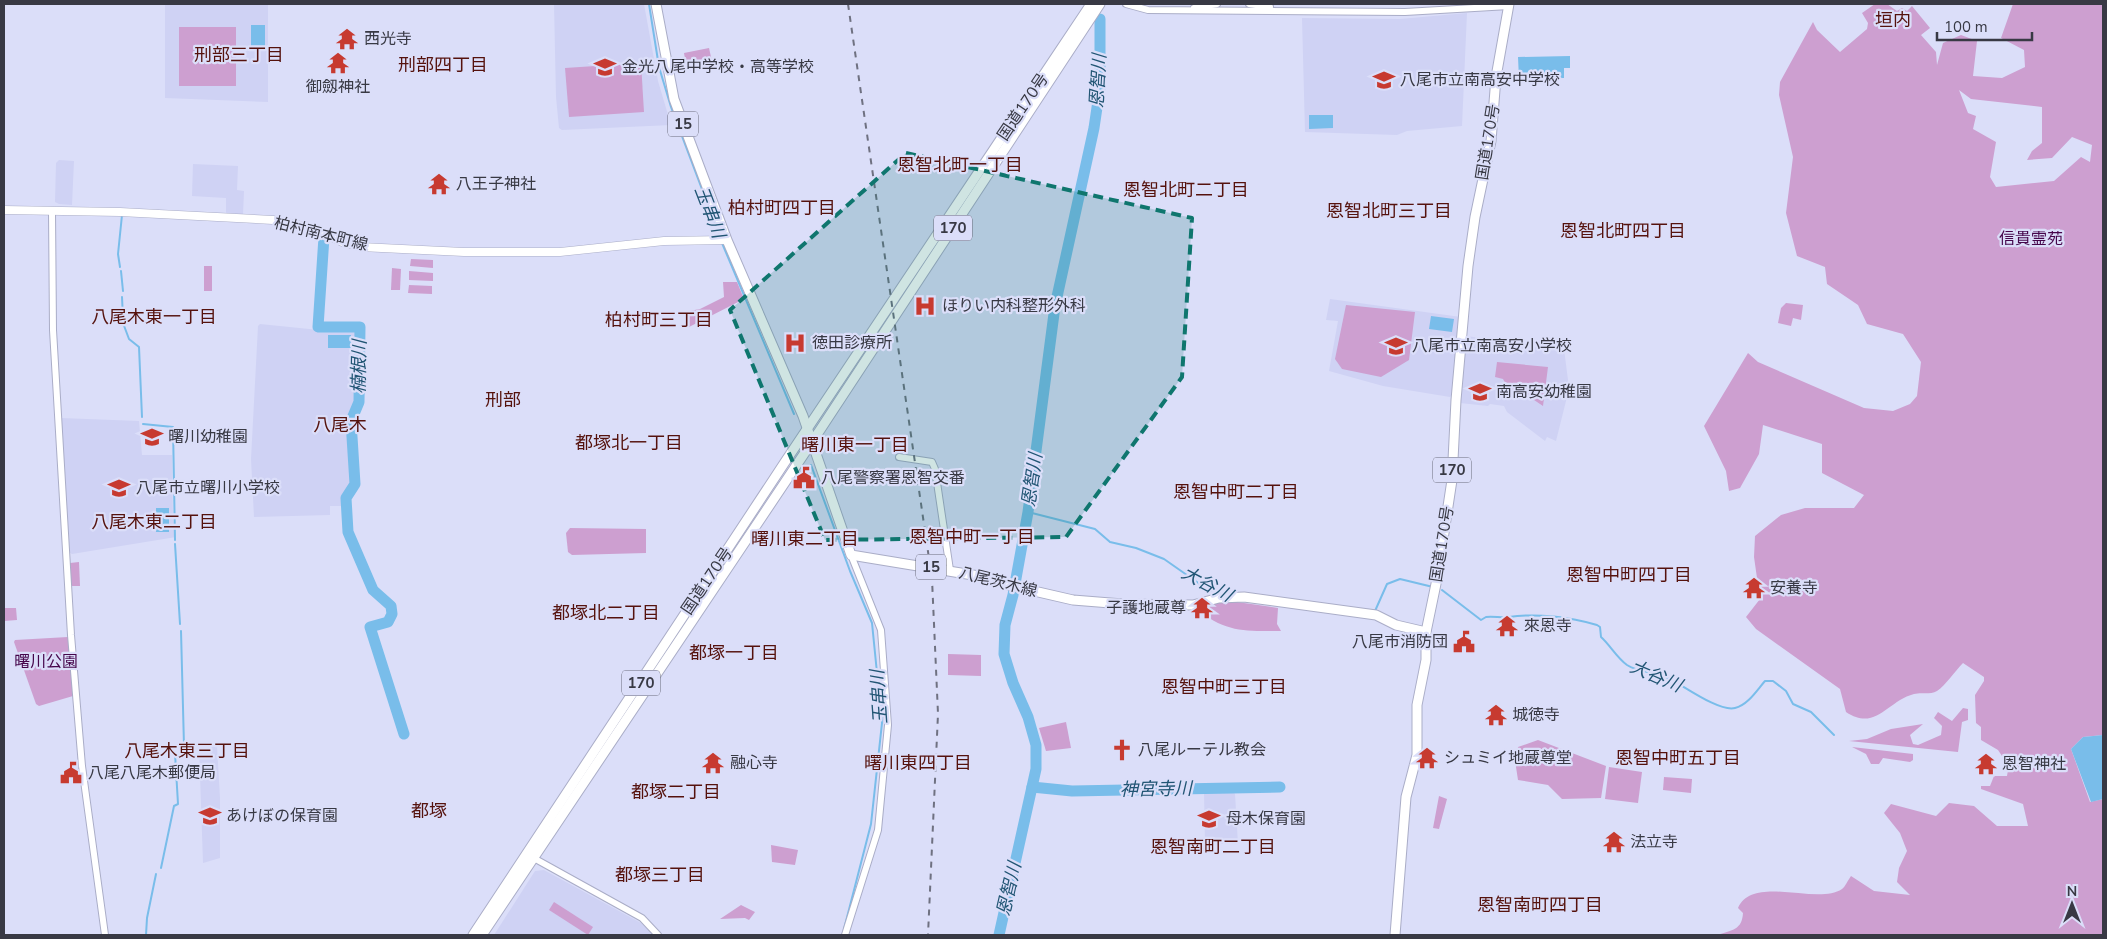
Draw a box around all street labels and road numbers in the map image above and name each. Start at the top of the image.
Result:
street label: 国道170号 [992,69,1054,145]
street label: 国道170号 [1471,102,1505,182]
road number: 15 [668,112,698,136]
street label: 柏村南本町線 [272,212,370,256]
road number: 170 [934,216,972,240]
road number: 170 [1433,458,1471,482]
street label: 国道170号 [1425,504,1459,584]
street label: 国道170号 [676,543,738,619]
road number: 15 [916,554,946,580]
street label: 八尾茨木線 [957,562,1039,602]
road number: 170 [622,670,660,696]

